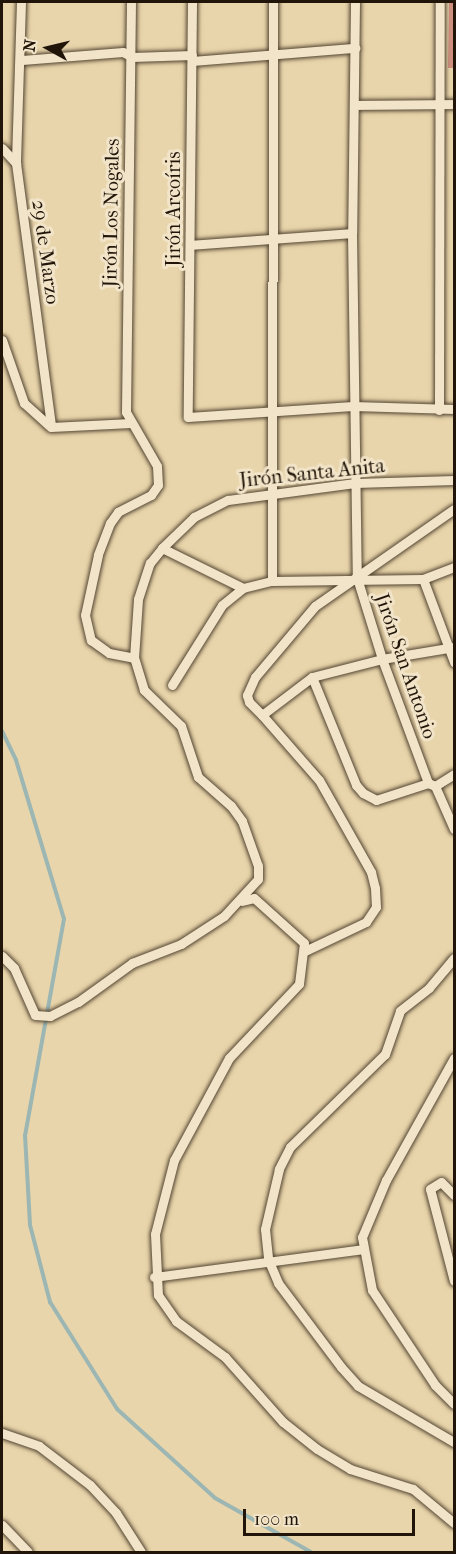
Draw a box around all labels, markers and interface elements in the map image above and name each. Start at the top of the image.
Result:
north arrow [18,18,78,78]
text: N [19,38,40,53]
street label: Jirón Los Nogales [98,138,124,288]
street label: Jirón Arcoíris [161,151,185,267]
street label: 29 de Marzo [27,198,65,306]
street label: Jirón Santa Anita [238,453,386,493]
street label: Jirón San Antonio [370,590,442,742]
scale bar [246,1497,418,1535]
text: 100 m [254,1509,299,1530]

